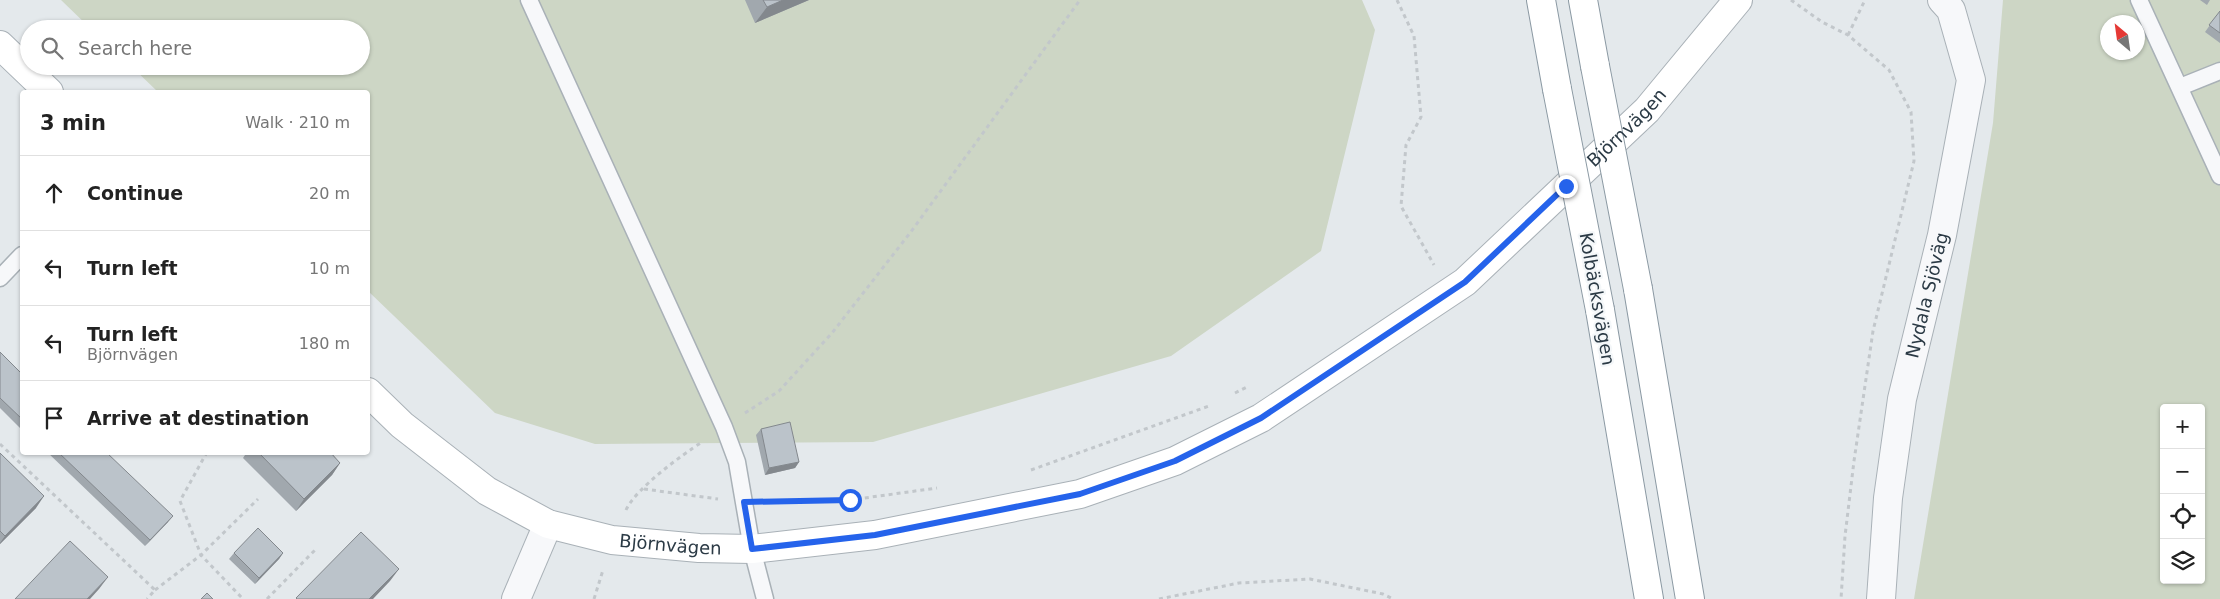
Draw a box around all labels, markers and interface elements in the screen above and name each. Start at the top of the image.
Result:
north arrow [2100,15,2145,60]
search box [20,20,370,75]
icon: search [38,34,66,62]
text: Search here [78,37,192,59]
street label: Björnvägen [1583,84,1670,171]
text: 3 min [40,111,106,135]
text: Walk · 210 m [245,113,350,132]
route end [1555,175,1578,198]
icon: ahead [40,179,68,207]
text: Continue [87,182,183,204]
text: 20 m [309,184,350,203]
street label: Nydala Sjöväg [1901,230,1952,360]
street label: Kolbäcksvägen [1575,231,1620,367]
icon: left [40,254,68,282]
text: Turn left [87,257,178,279]
text: 10 m [309,259,350,278]
text: Turn left [87,323,178,345]
icon: left [40,329,68,357]
text: 180 m [299,334,350,353]
text: Björnvägen [87,345,178,364]
icon: arrive [40,404,68,432]
map controls [2160,404,2205,584]
button: + [2160,404,2205,449]
text: Arrive at destination [87,407,309,429]
button: − [2160,449,2205,494]
route start [839,489,862,512]
button: locate [2160,494,2205,539]
street label: Björnvägen [618,530,722,558]
button: layers [2160,539,2205,584]

